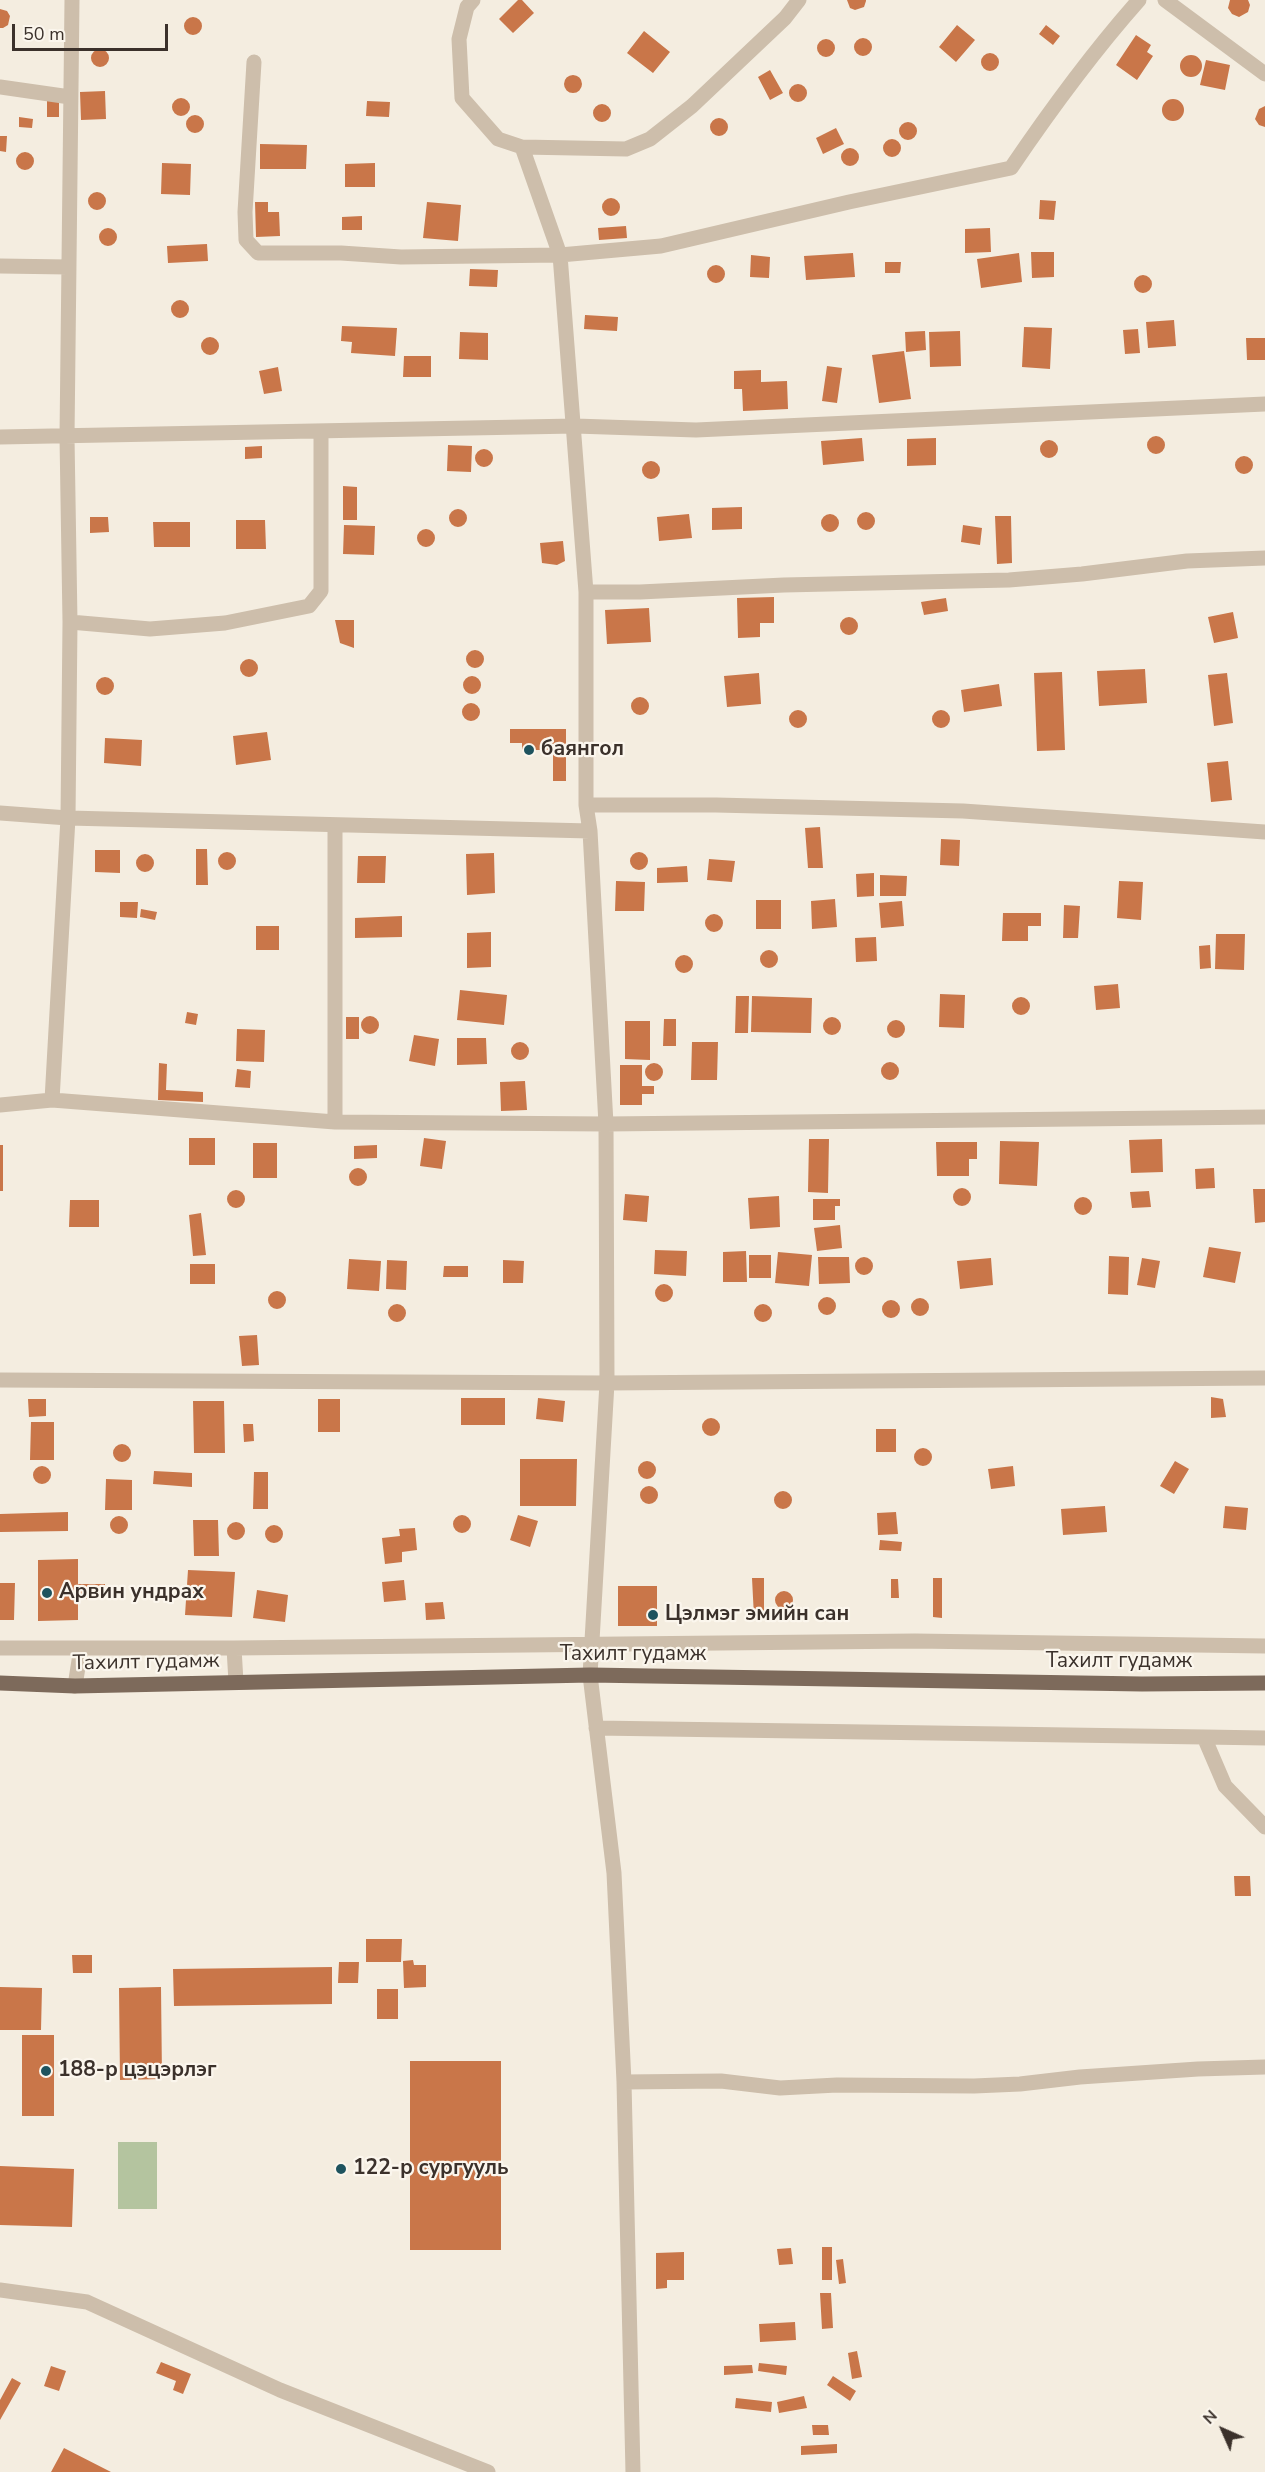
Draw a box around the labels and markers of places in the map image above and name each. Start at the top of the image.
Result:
place label: баянгол [541,737,624,763]
marker: баянгол [522,743,536,757]
place label: Арвин ундрах [59,1580,204,1606]
marker: Арвин ундрах [40,1586,54,1600]
place label: Цэлмэг эмийн сан [665,1602,849,1628]
marker: Цэлмэг эмийн сан [646,1608,660,1622]
place label: 188-р цэцэрлэг [58,2058,217,2084]
marker: 188-р цэцэрлэг [39,2064,53,2078]
place label: 122-р сургууль [353,2156,509,2182]
marker: 122-р сургууль [334,2162,348,2176]

